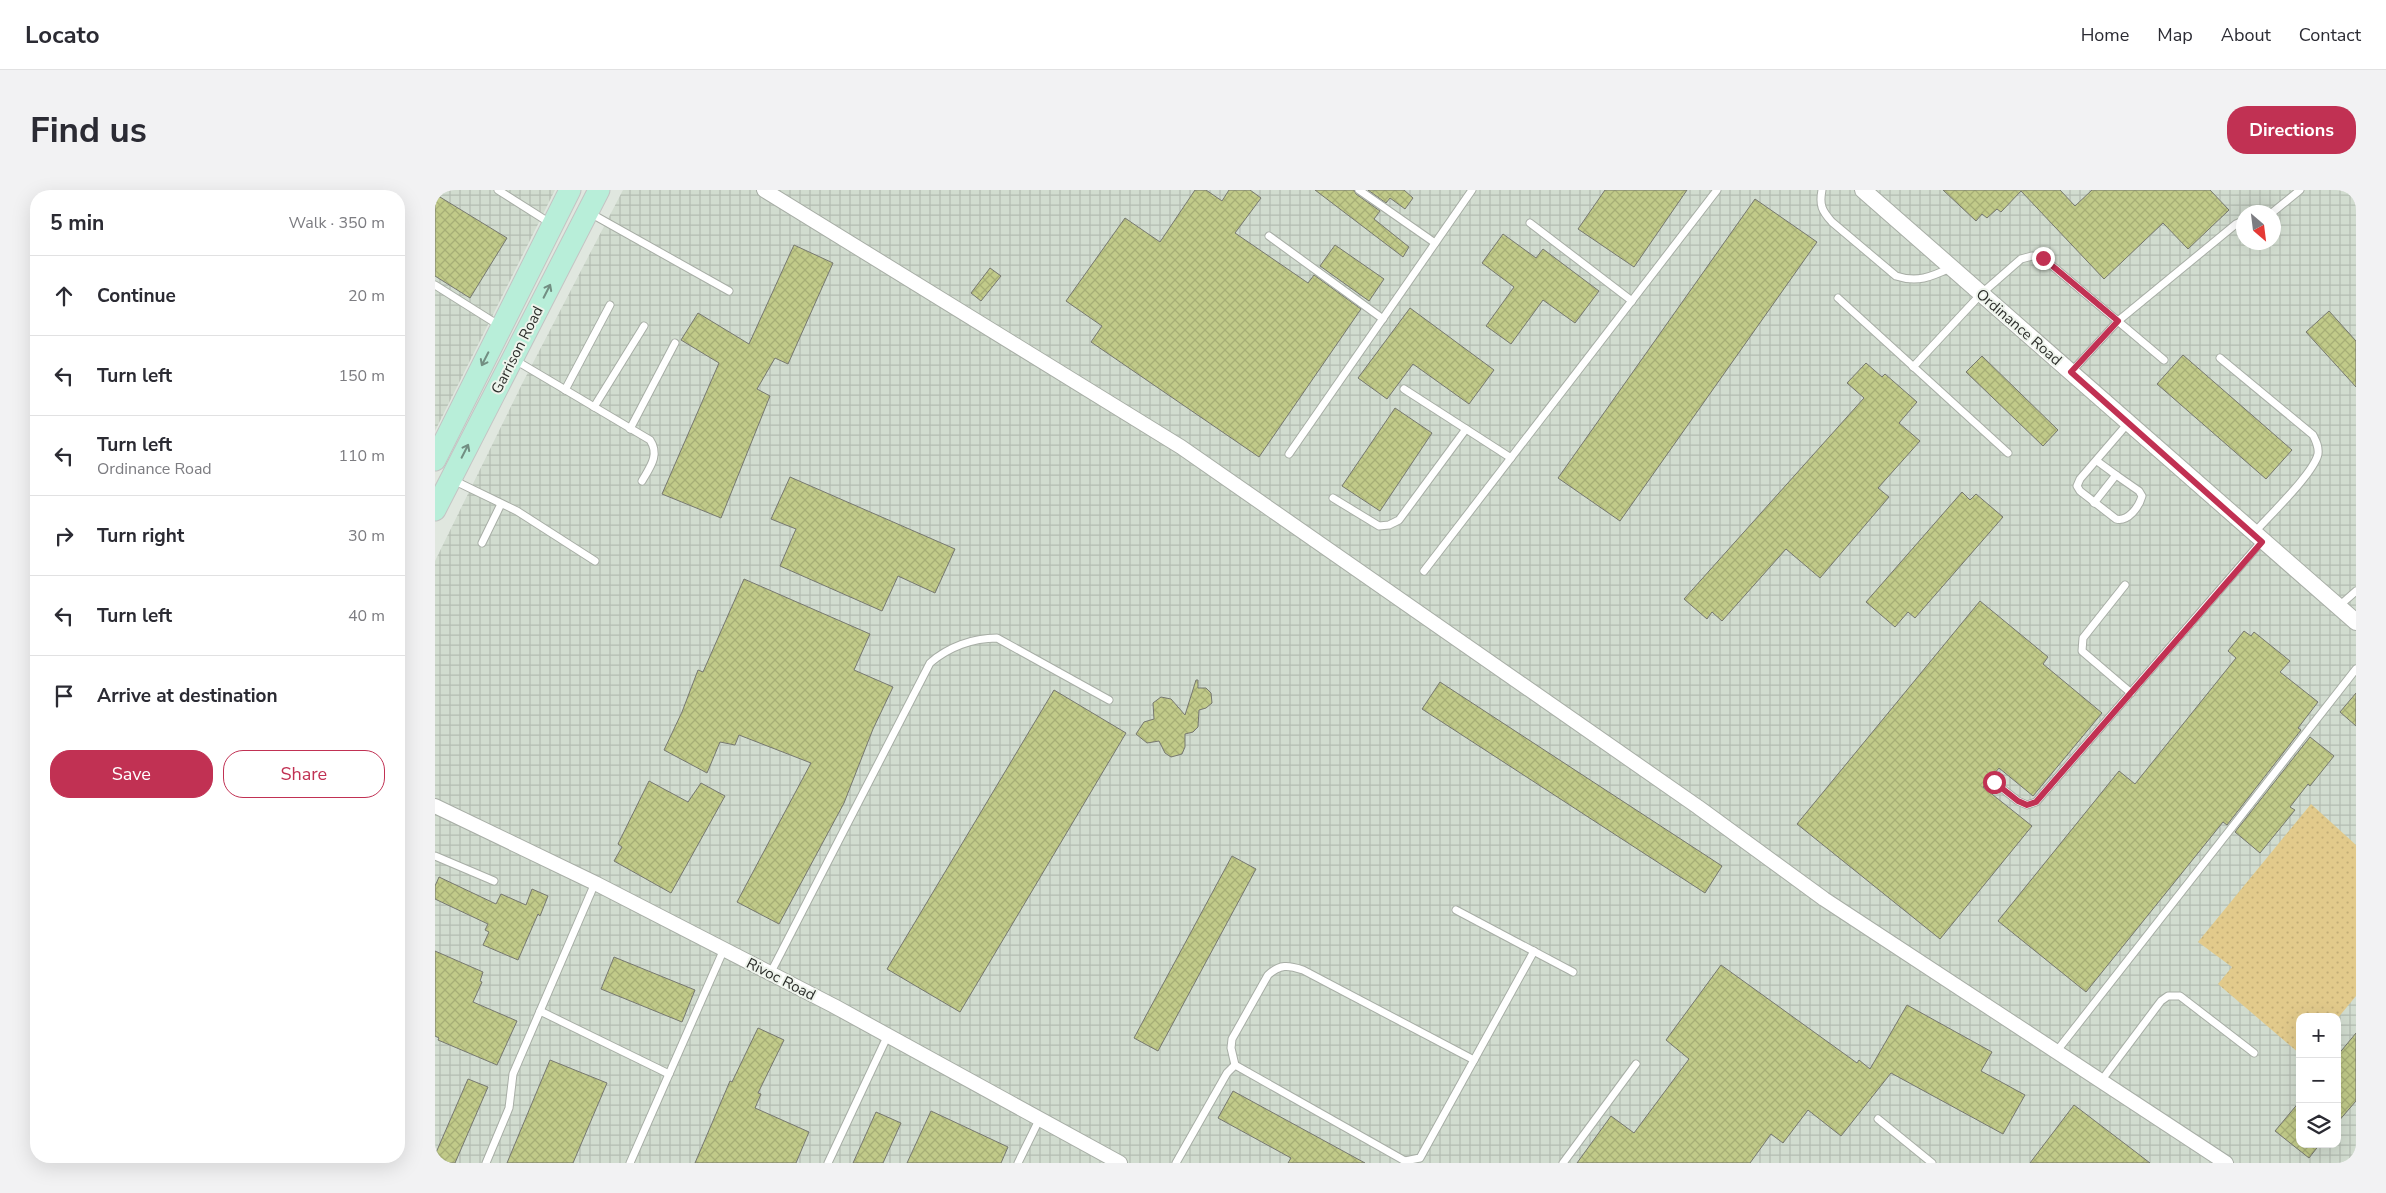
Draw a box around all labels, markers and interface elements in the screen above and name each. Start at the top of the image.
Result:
text: Locato [25,19,100,51]
text: Home [2081,23,2129,47]
text: Map [2157,23,2193,47]
text: About [2221,23,2271,47]
text: Contact [2299,23,2361,47]
button: Directions [2227,106,2356,154]
text: Find us [30,107,147,154]
north arrow [2236,205,2281,250]
text: 5 min [50,209,104,237]
text: Walk · 350 m [289,212,385,234]
route end [2032,247,2055,270]
icon: ahead [50,282,78,310]
text: Continue [97,283,176,309]
one-way arrow [542,283,552,298]
street label: Ordinance Road [1972,284,2066,370]
text: 20 m [348,285,385,307]
street label: Garrison Road [486,303,548,397]
one-way arrow [480,351,490,366]
icon: left [50,362,78,390]
text: Turn left [97,363,172,389]
text: 150 m [338,365,385,387]
text: Turn left [97,432,172,458]
icon: left [50,442,78,470]
one-way arrow [461,444,470,459]
text: 110 m [338,445,385,467]
text: Ordinance Road [97,458,212,480]
icon: right [50,522,78,550]
text: Turn right [97,523,184,549]
text: 30 m [348,525,385,547]
icon: left [50,602,78,630]
text: Turn left [97,603,172,629]
text: 40 m [348,605,385,627]
icon: arrive [50,682,78,710]
text: Arrive at destination [97,683,278,709]
button: Save [50,750,213,798]
button: Share [223,750,385,798]
route start [1983,771,2006,794]
street label: Rivoc Road [743,953,819,1005]
map controls [2296,1013,2341,1148]
button: + [2296,1013,2341,1058]
button: − [2296,1058,2341,1103]
button: layers [2296,1103,2341,1148]

